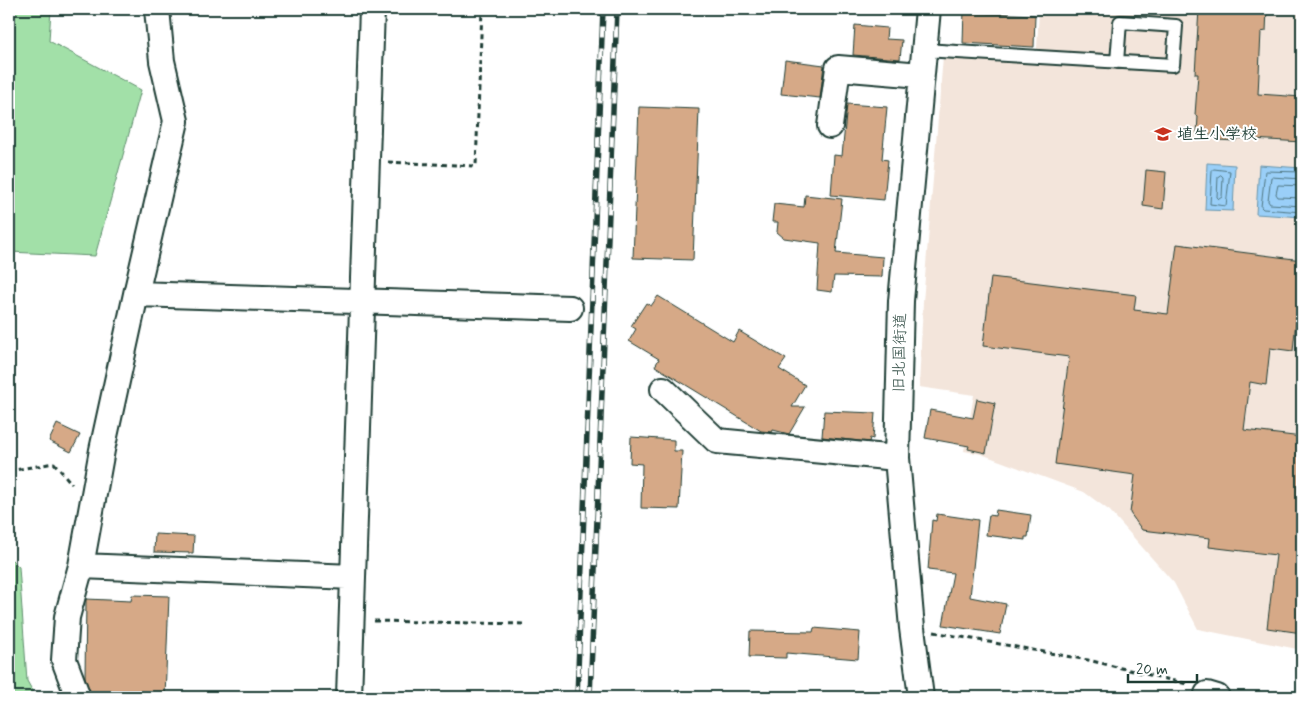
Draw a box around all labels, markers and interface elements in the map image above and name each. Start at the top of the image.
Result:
school or university icon: 埴生小学校 [1153,124,1173,144]
place label: 埴生小学校 [1177,124,1257,145]
street label: 旧北国街道 [889,313,911,393]
scale bar [1128,651,1197,683]
text: 20 m [1136,660,1168,680]

